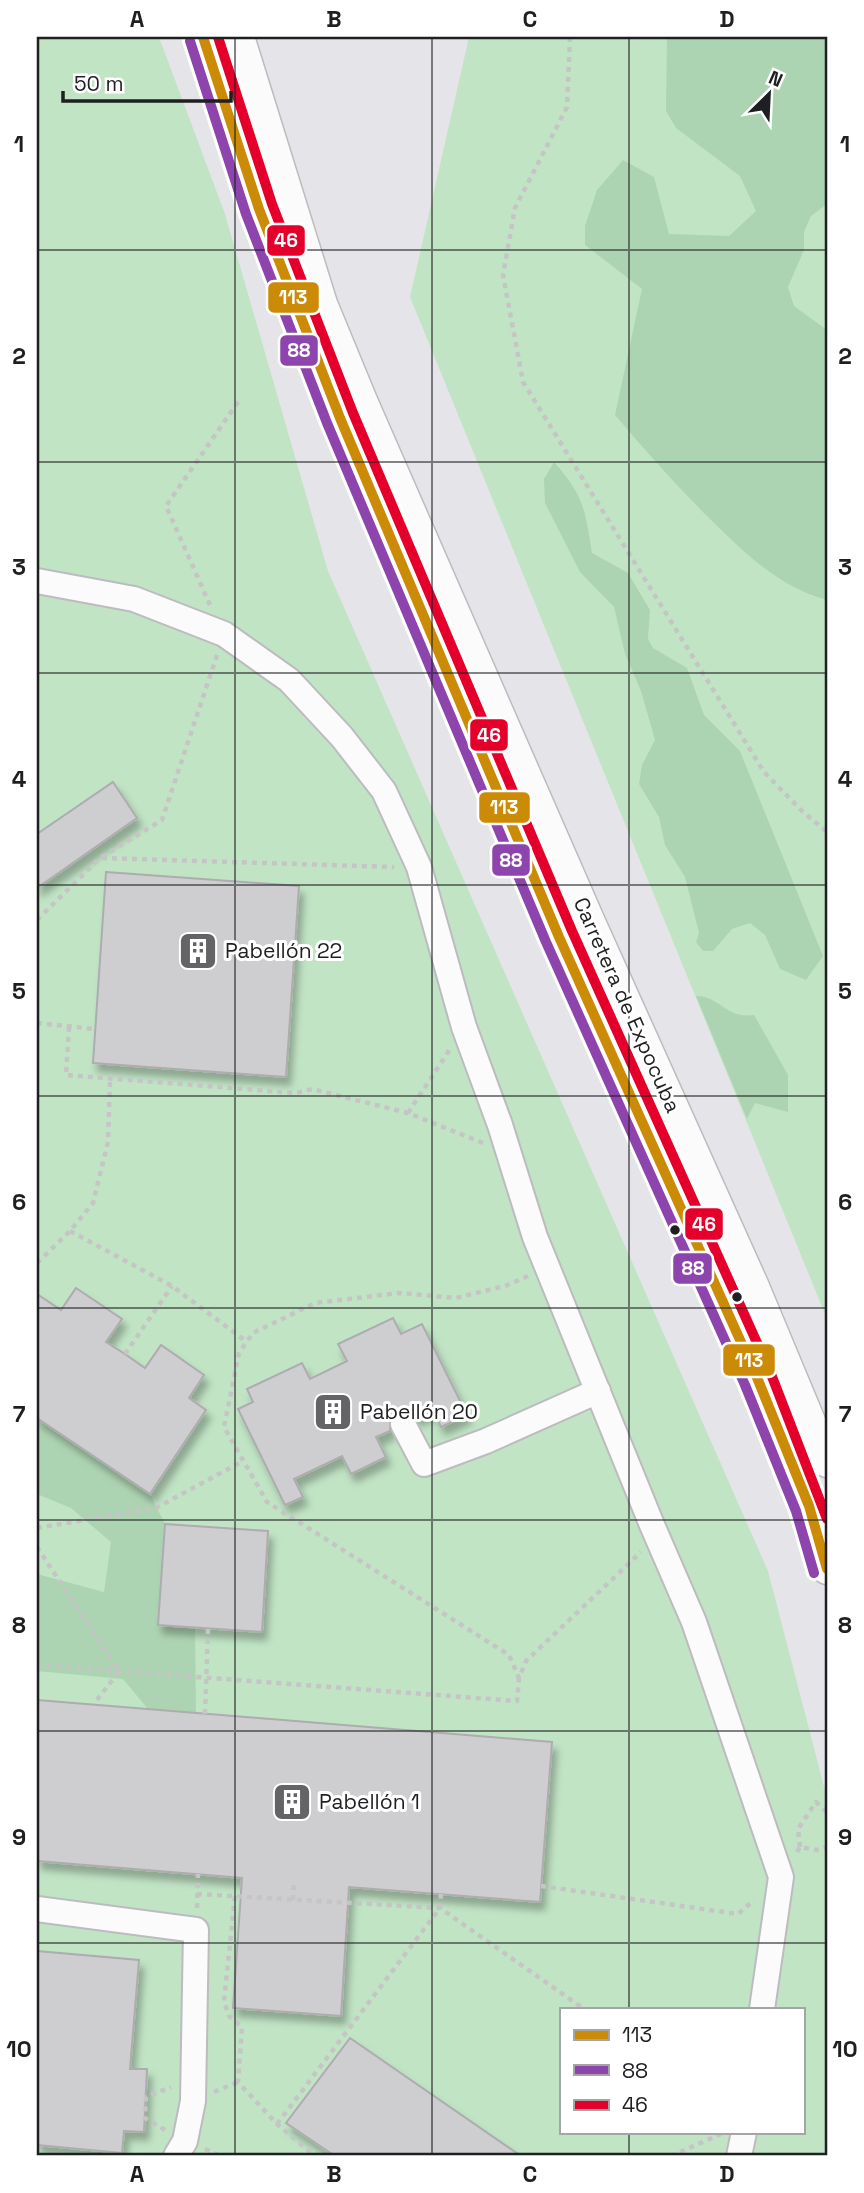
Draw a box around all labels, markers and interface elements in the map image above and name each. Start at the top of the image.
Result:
text: A [130,4,145,34]
text: B [326,4,342,34]
text: C [523,4,537,34]
text: D [719,4,735,34]
scale bar [63,60,231,104]
north arrow [734,60,804,130]
text: N [765,65,787,93]
text: 50 m [74,70,124,97]
text: 1 [14,129,24,159]
text: 1 [840,129,850,159]
line badge: 46 [266,224,306,257]
text: 46 [274,228,298,253]
line badge: 113 [267,281,320,314]
text: 113 [279,285,307,310]
line badge: 88 [279,334,319,367]
text: 88 [288,338,310,363]
text: 2 [12,341,26,371]
text: 2 [838,341,852,371]
text: 3 [12,552,26,582]
text: 3 [838,552,852,582]
line badge: 46 [469,718,509,752]
text: 46 [477,723,501,748]
text: 4 [12,764,27,794]
text: 4 [838,764,853,794]
line badge: 113 [478,791,531,824]
text: 113 [490,795,518,820]
line badge: 88 [491,843,531,877]
text: 88 [500,848,522,873]
street label: Carretera de Expocuba [568,893,687,1117]
building icon: Pabellón 22 [177,930,219,972]
place label: Pabellón 22 [225,937,342,964]
text: 5 [12,976,26,1006]
text: 5 [838,976,852,1006]
text: 6 [12,1187,26,1217]
text: 6 [838,1187,852,1217]
line badge: 46 [684,1207,724,1241]
text: 46 [692,1212,716,1237]
unlabelled marker [668,1223,682,1237]
line badge: 88 [672,1252,713,1285]
text: 88 [682,1256,704,1281]
unlabelled marker [730,1290,744,1304]
line badge: 113 [722,1343,776,1377]
text: 113 [735,1348,763,1373]
building icon: Pabellón 20 [312,1391,354,1433]
place label: Pabellón 20 [360,1398,478,1425]
text: 7 [13,1399,26,1429]
text: 7 [839,1399,852,1429]
text: 8 [12,1610,26,1640]
text: 8 [838,1610,852,1640]
building icon: Pabellón 1 [271,1781,313,1823]
place label: Pabellón 1 [319,1788,420,1815]
text: 9 [12,1822,26,1852]
text: 9 [838,1822,852,1852]
legend [560,2008,804,2134]
text: 113 [622,2021,652,2048]
text: 10 [6,2034,32,2064]
text: 10 [832,2034,858,2064]
text: 88 [622,2057,648,2084]
text: 46 [622,2091,648,2118]
text: A [130,2159,145,2189]
text: B [326,2159,342,2189]
text: C [523,2159,537,2189]
text: D [719,2159,735,2189]

